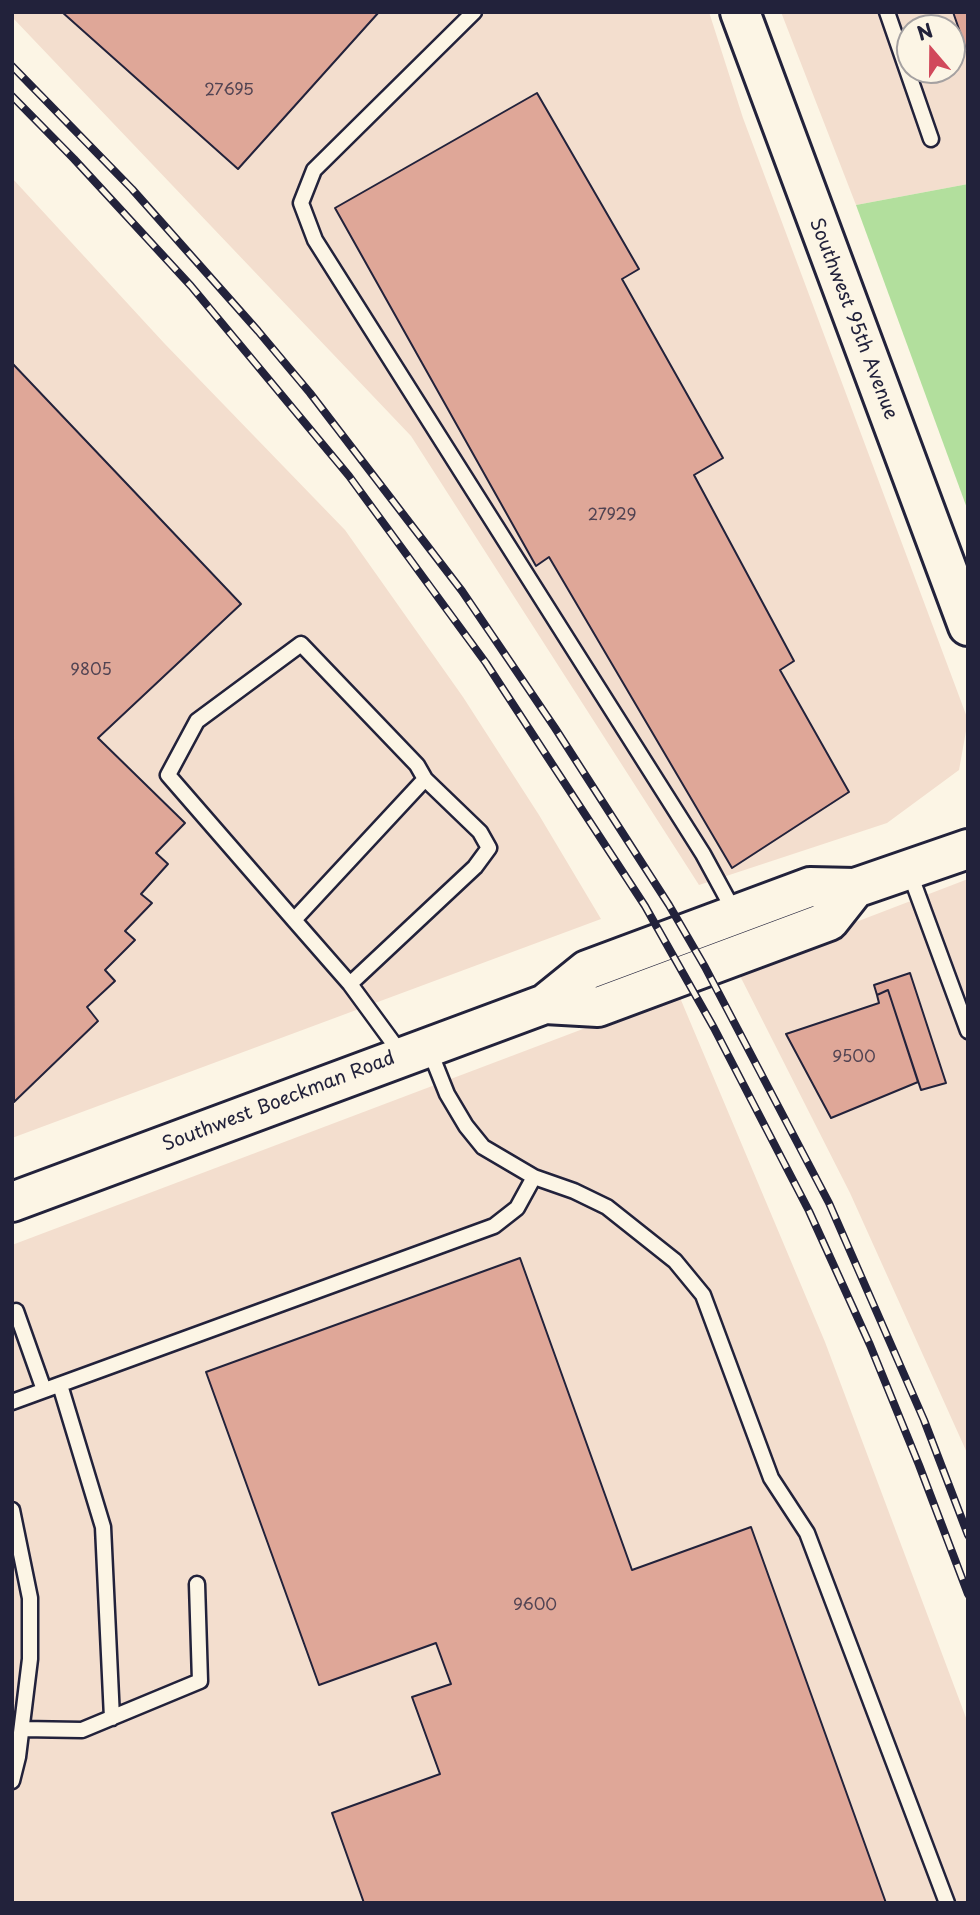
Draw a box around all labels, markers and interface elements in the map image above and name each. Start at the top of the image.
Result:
north arrow [896,14,966,84]
text: N [913,15,936,47]
house number: 27695 [204,81,254,101]
street label: Southwest 95th Avenue [804,215,902,423]
house number: 27929 [587,506,637,526]
house number: 9805 [70,661,112,681]
street label: Southwest Boeckman Road [160,1047,398,1157]
house number: 9500 [832,1048,876,1068]
house number: 9600 [513,1596,557,1616]

